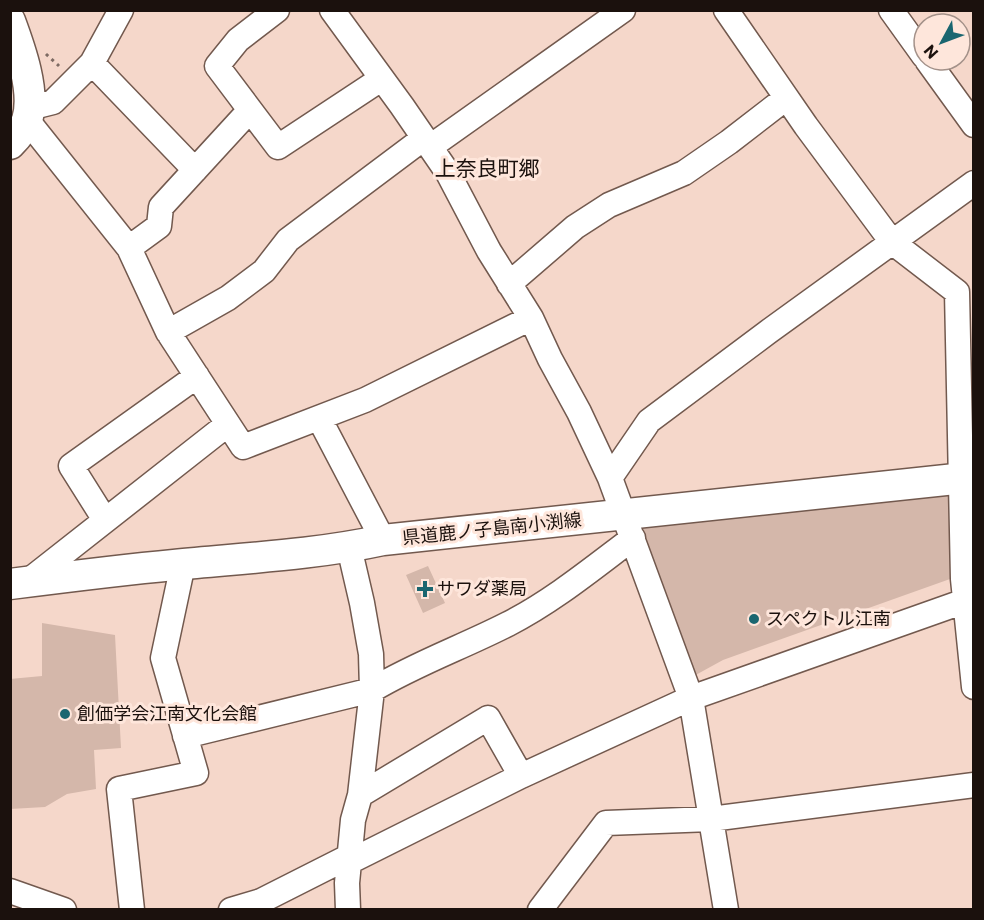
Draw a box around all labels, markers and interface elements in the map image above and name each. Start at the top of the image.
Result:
north arrow [912,12,972,72]
text: N [919,41,941,63]
district label: 上奈良町郷 [435,155,540,180]
street label: 県道鹿ノ子島南小渕線 [401,508,583,548]
place label: サワダ薬局 [437,577,527,599]
marker: サワダ薬局 [418,582,432,596]
place label: スペクトル江南 [766,607,891,629]
marker: スペクトル江南 [747,612,761,626]
place label: 創価学会江南文化会館 [77,702,257,724]
marker: 創価学会江南文化会館 [58,707,72,721]

